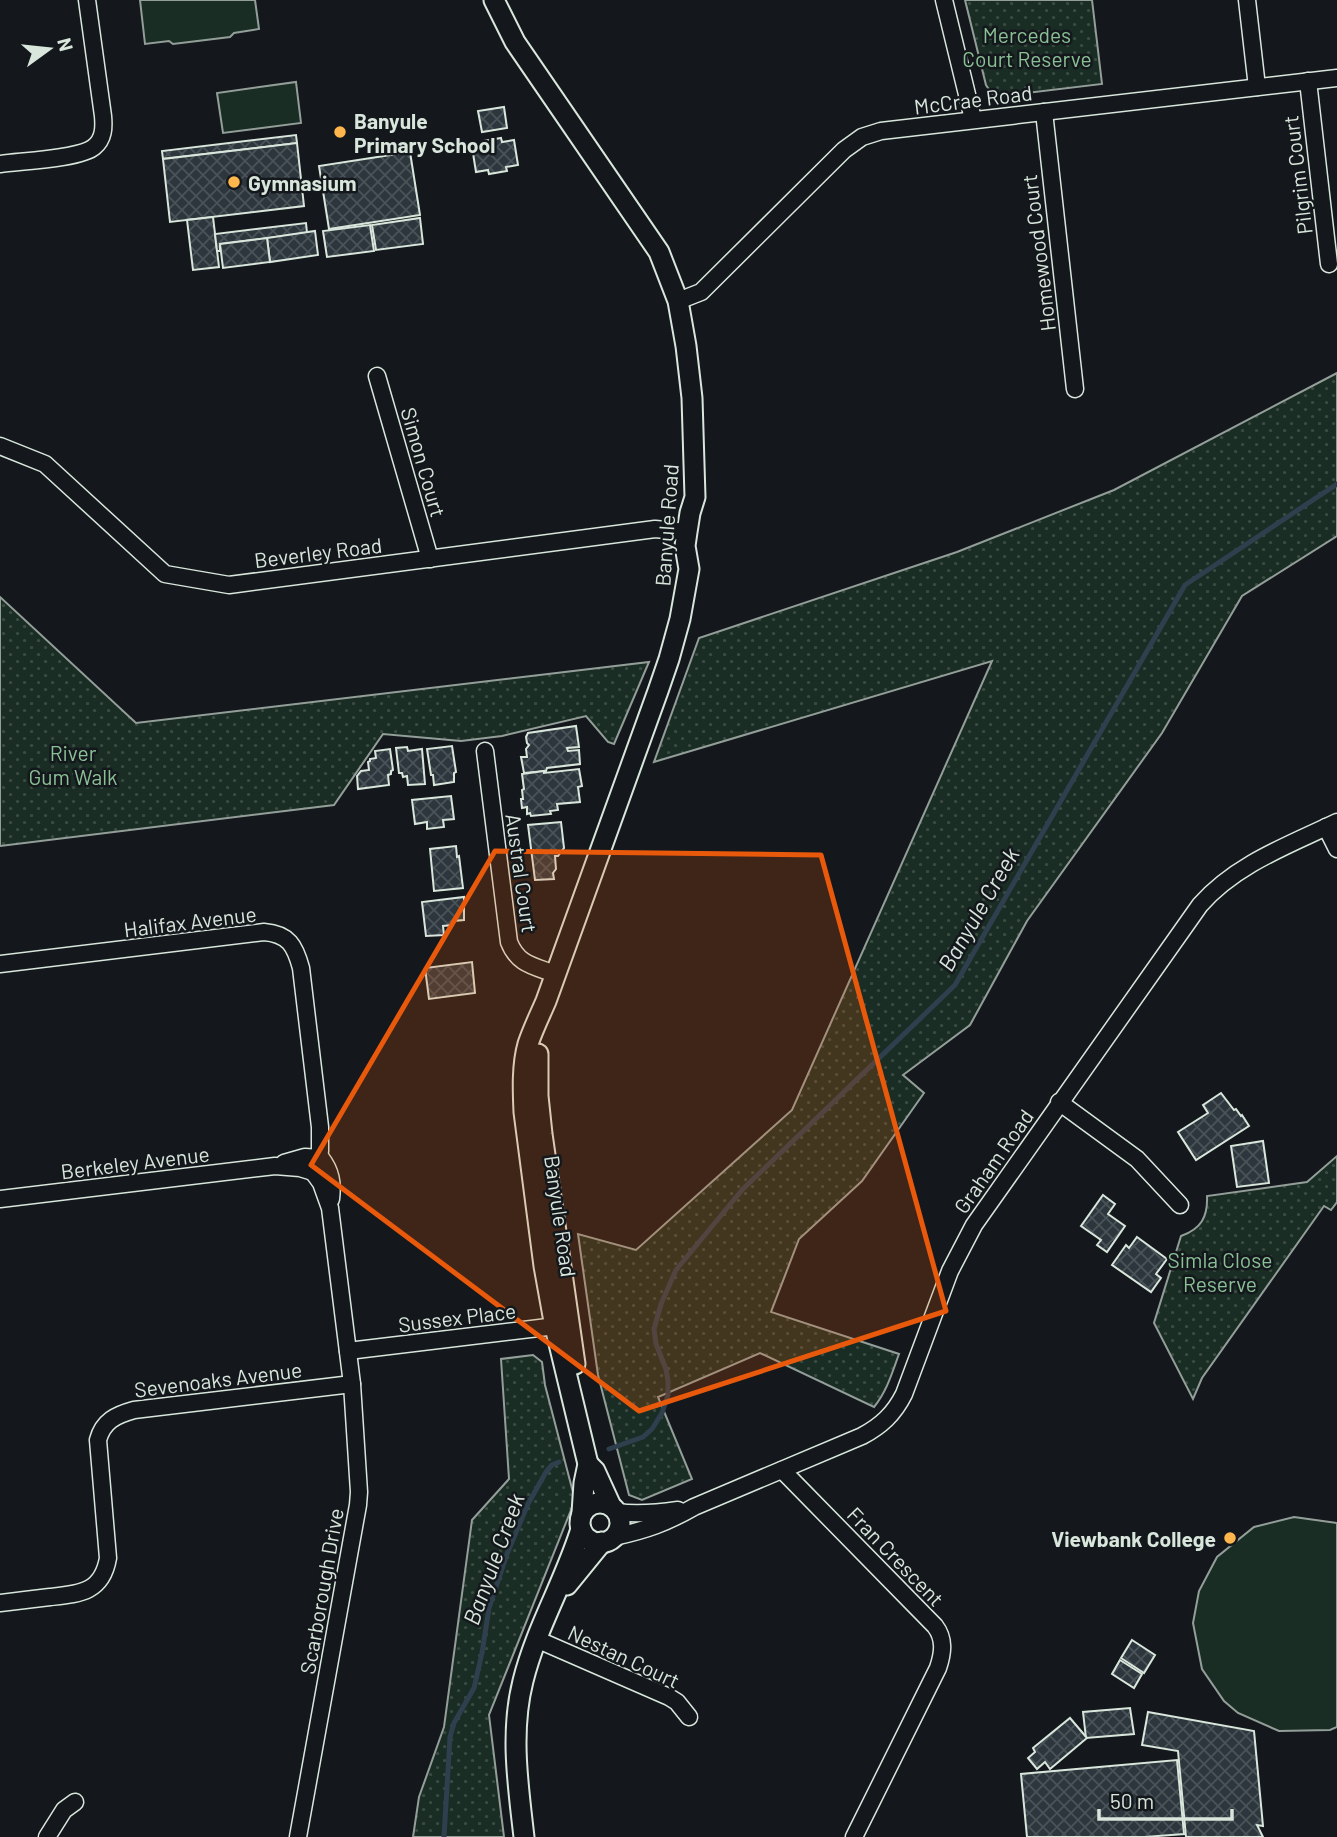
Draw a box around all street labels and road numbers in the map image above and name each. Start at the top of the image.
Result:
street label: McCrae Road [912,79,1034,119]
street label: Pilgrim Court [1277,114,1317,236]
street label: Homewood Court [1016,173,1060,333]
street label: Simon Court [396,404,452,520]
street label: Banyule Road [649,463,683,587]
street label: Beverley Road [253,532,383,572]
street label: Austral Court [501,812,543,934]
street label: Halifax Avenue [122,900,258,942]
street label: Graham Road [948,1104,1038,1218]
street label: Berkeley Avenue [59,1140,211,1184]
street label: Banyule Road [540,1154,582,1278]
street label: Sussex Place [397,1297,517,1337]
street label: Sevenoaks Avenue [133,1356,303,1402]
street label: Fran Crescent [843,1501,949,1611]
street label: Scarborough Drive [294,1506,348,1676]
street label: Nestan Court [564,1619,684,1693]

